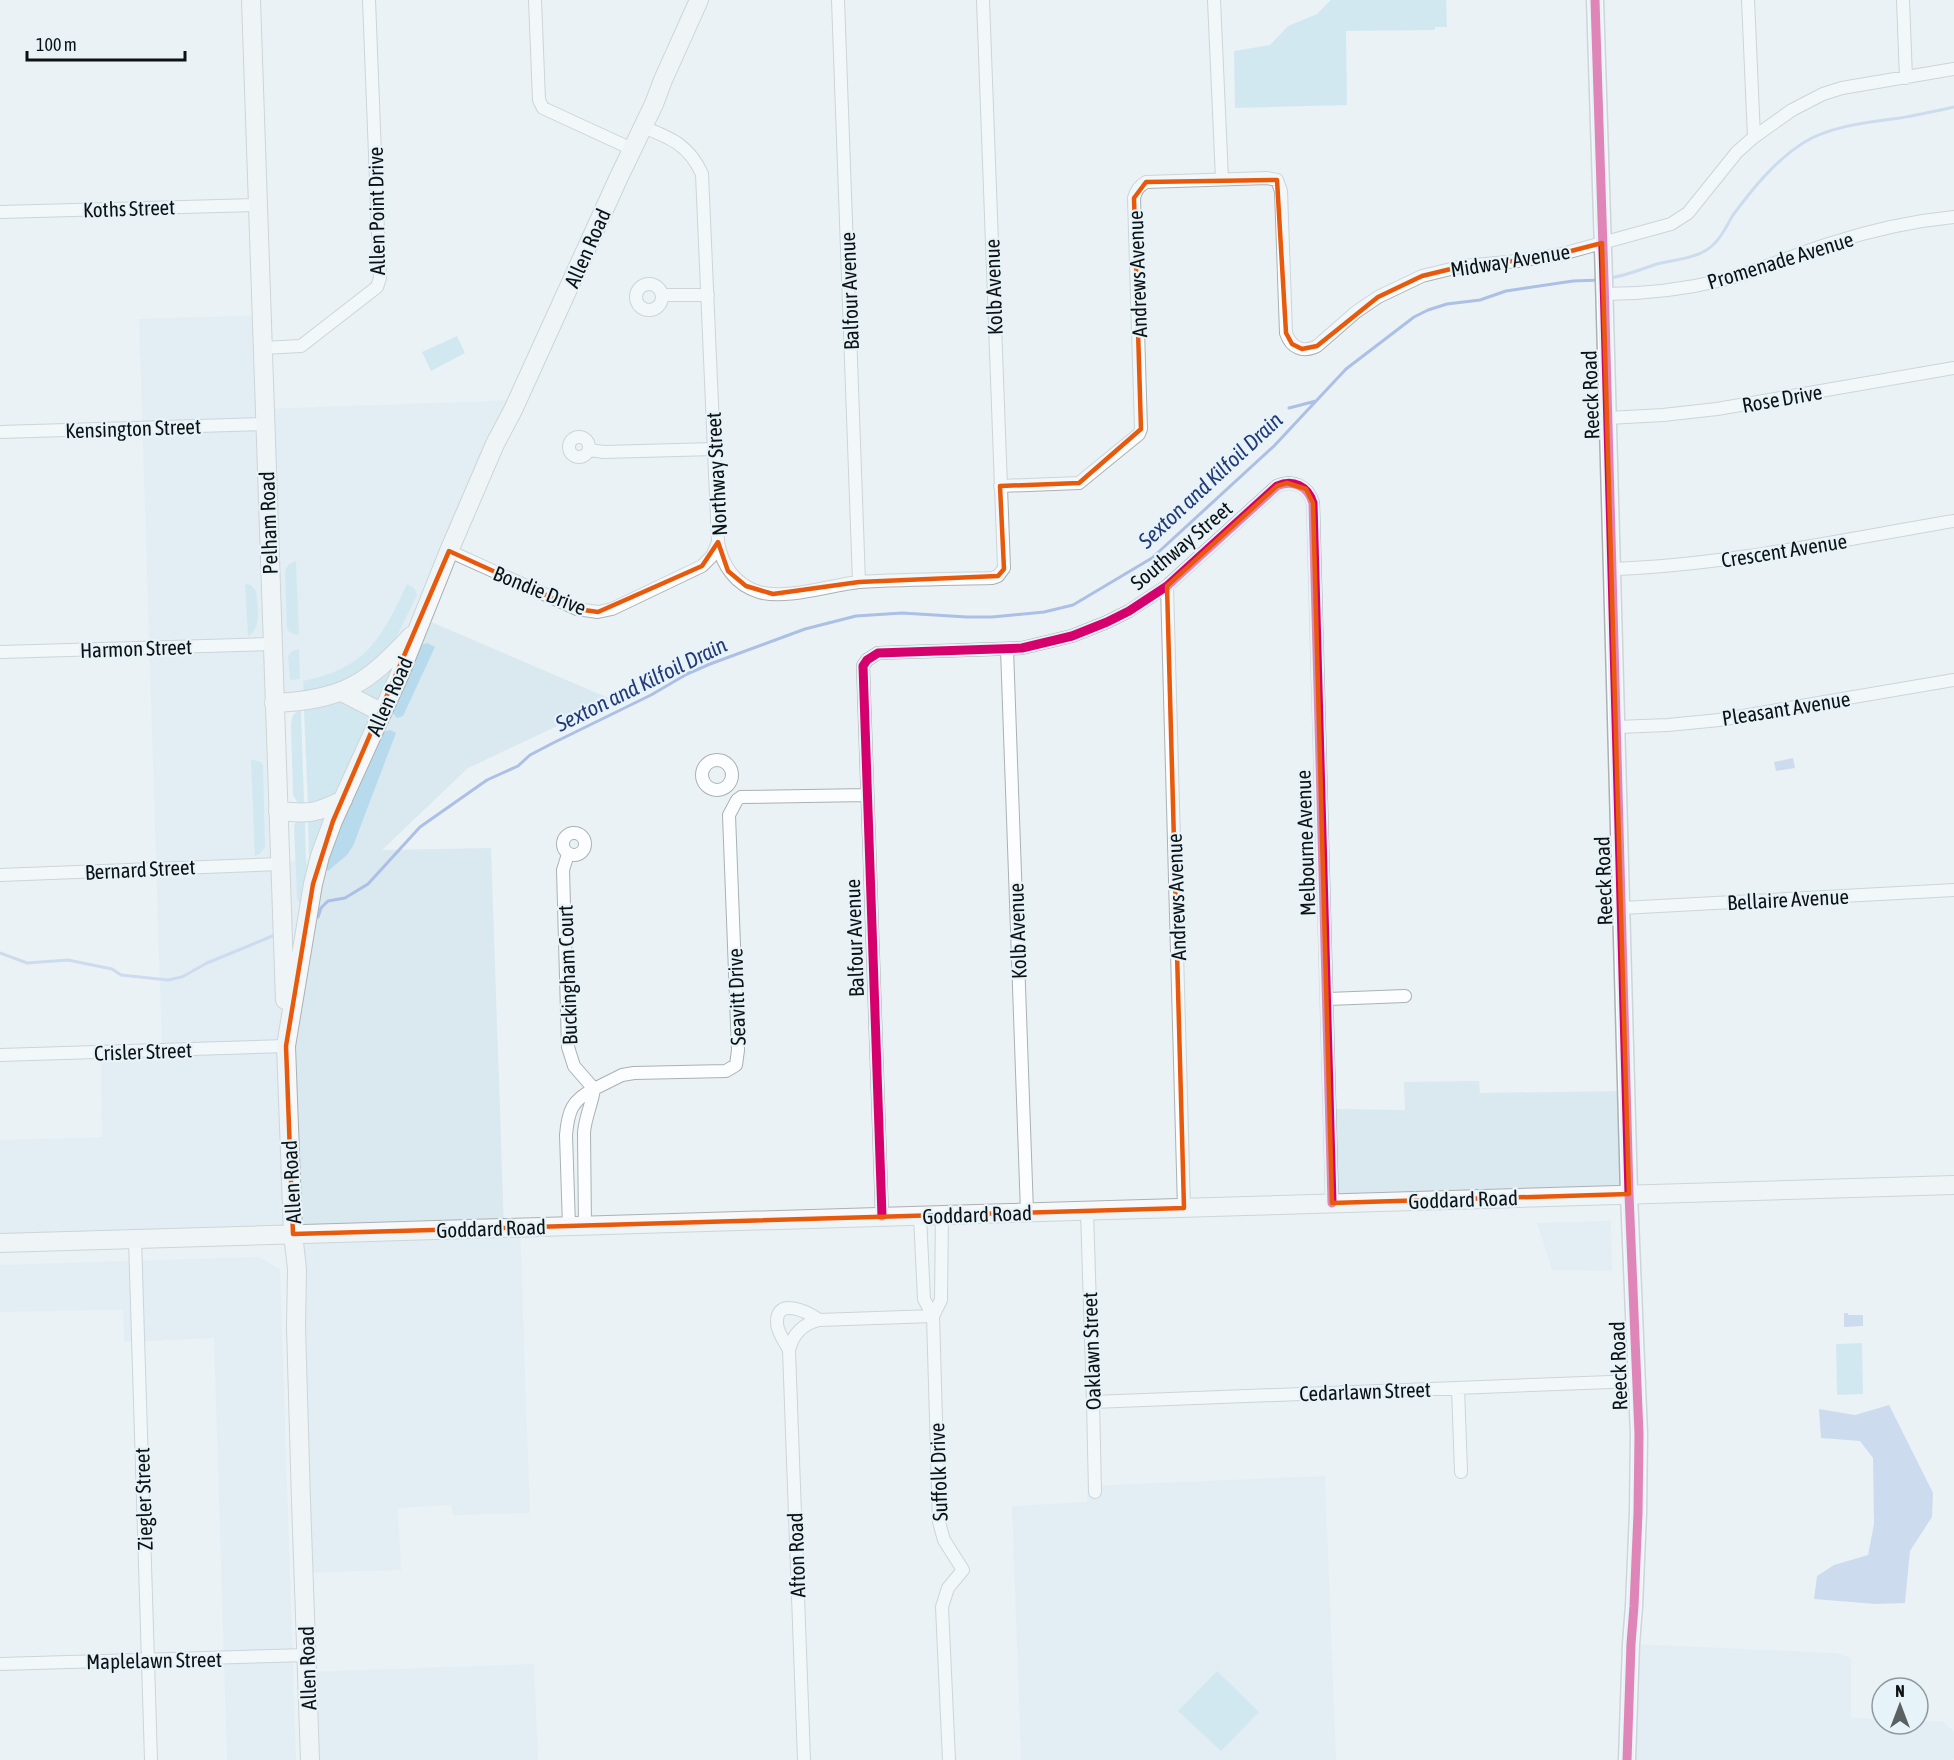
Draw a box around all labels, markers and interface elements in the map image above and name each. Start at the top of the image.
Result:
scale bar [27,24,184,62]
text: 100 m [36,34,77,55]
street label: Allen Point Drive [363,147,389,275]
street label: Koths Street [82,194,176,222]
street label: Allen Road [559,205,615,291]
street label: Andrews Avenue [1123,210,1151,338]
street label: Promenade Avenue [1704,226,1856,294]
street label: Balfour Avenue [835,231,863,351]
street label: Kolb Avenue [979,238,1007,336]
street label: Midway Avenue [1449,239,1571,281]
street label: Reeck Road [1576,350,1604,440]
street label: Rose Drive [1740,379,1824,417]
water label: Sexton and Kilfoil Drain [1132,406,1288,554]
street label: Northway Street [701,411,731,537]
street label: Kensington Street [65,414,201,442]
street label: Pelham Road [254,471,282,575]
street label: Southway Street [1125,496,1237,594]
street label: Crescent Avenue [1719,528,1849,572]
street label: Bondie Drive [490,561,590,619]
water label: Sexton and Kilfoil Drain [550,631,731,737]
street label: Harmon Street [79,634,193,662]
street label: Allen Road [361,653,417,739]
street label: Pleasant Avenue [1720,686,1852,730]
street label: Melbourne Avenue [1290,770,1320,916]
street label: Andrews Avenue [1162,833,1190,961]
street label: Reeck Road [1589,836,1617,926]
street label: Bernard Street [84,854,196,884]
street label: Balfour Avenue [840,878,868,998]
street label: Kolb Avenue [1003,882,1031,980]
street label: Bellaire Avenue [1726,884,1850,914]
street label: Buckingham Court [553,905,581,1045]
street label: Seavitt Drive [722,948,750,1046]
street label: Crisler Street [94,1037,192,1065]
street label: Allen Road [277,1139,305,1225]
street label: Goddard Road [1408,1185,1518,1213]
street label: Goddard Road [922,1200,1032,1228]
street label: Goddard Road [436,1214,546,1242]
street label: Oaklawn Street [1077,1291,1105,1411]
street label: Reeck Road [1604,1321,1632,1411]
street label: Cedarlawn Street [1299,1377,1431,1405]
street label: Suffolk Drive [924,1422,952,1522]
street label: Ziegler Street [129,1447,157,1551]
street label: Afton Road [783,1512,809,1598]
street label: Allen Road [294,1626,320,1710]
street label: Maplelawn Street [86,1647,222,1673]
north arrow [1870,1676,1930,1736]
text: N [1895,1682,1905,1700]

